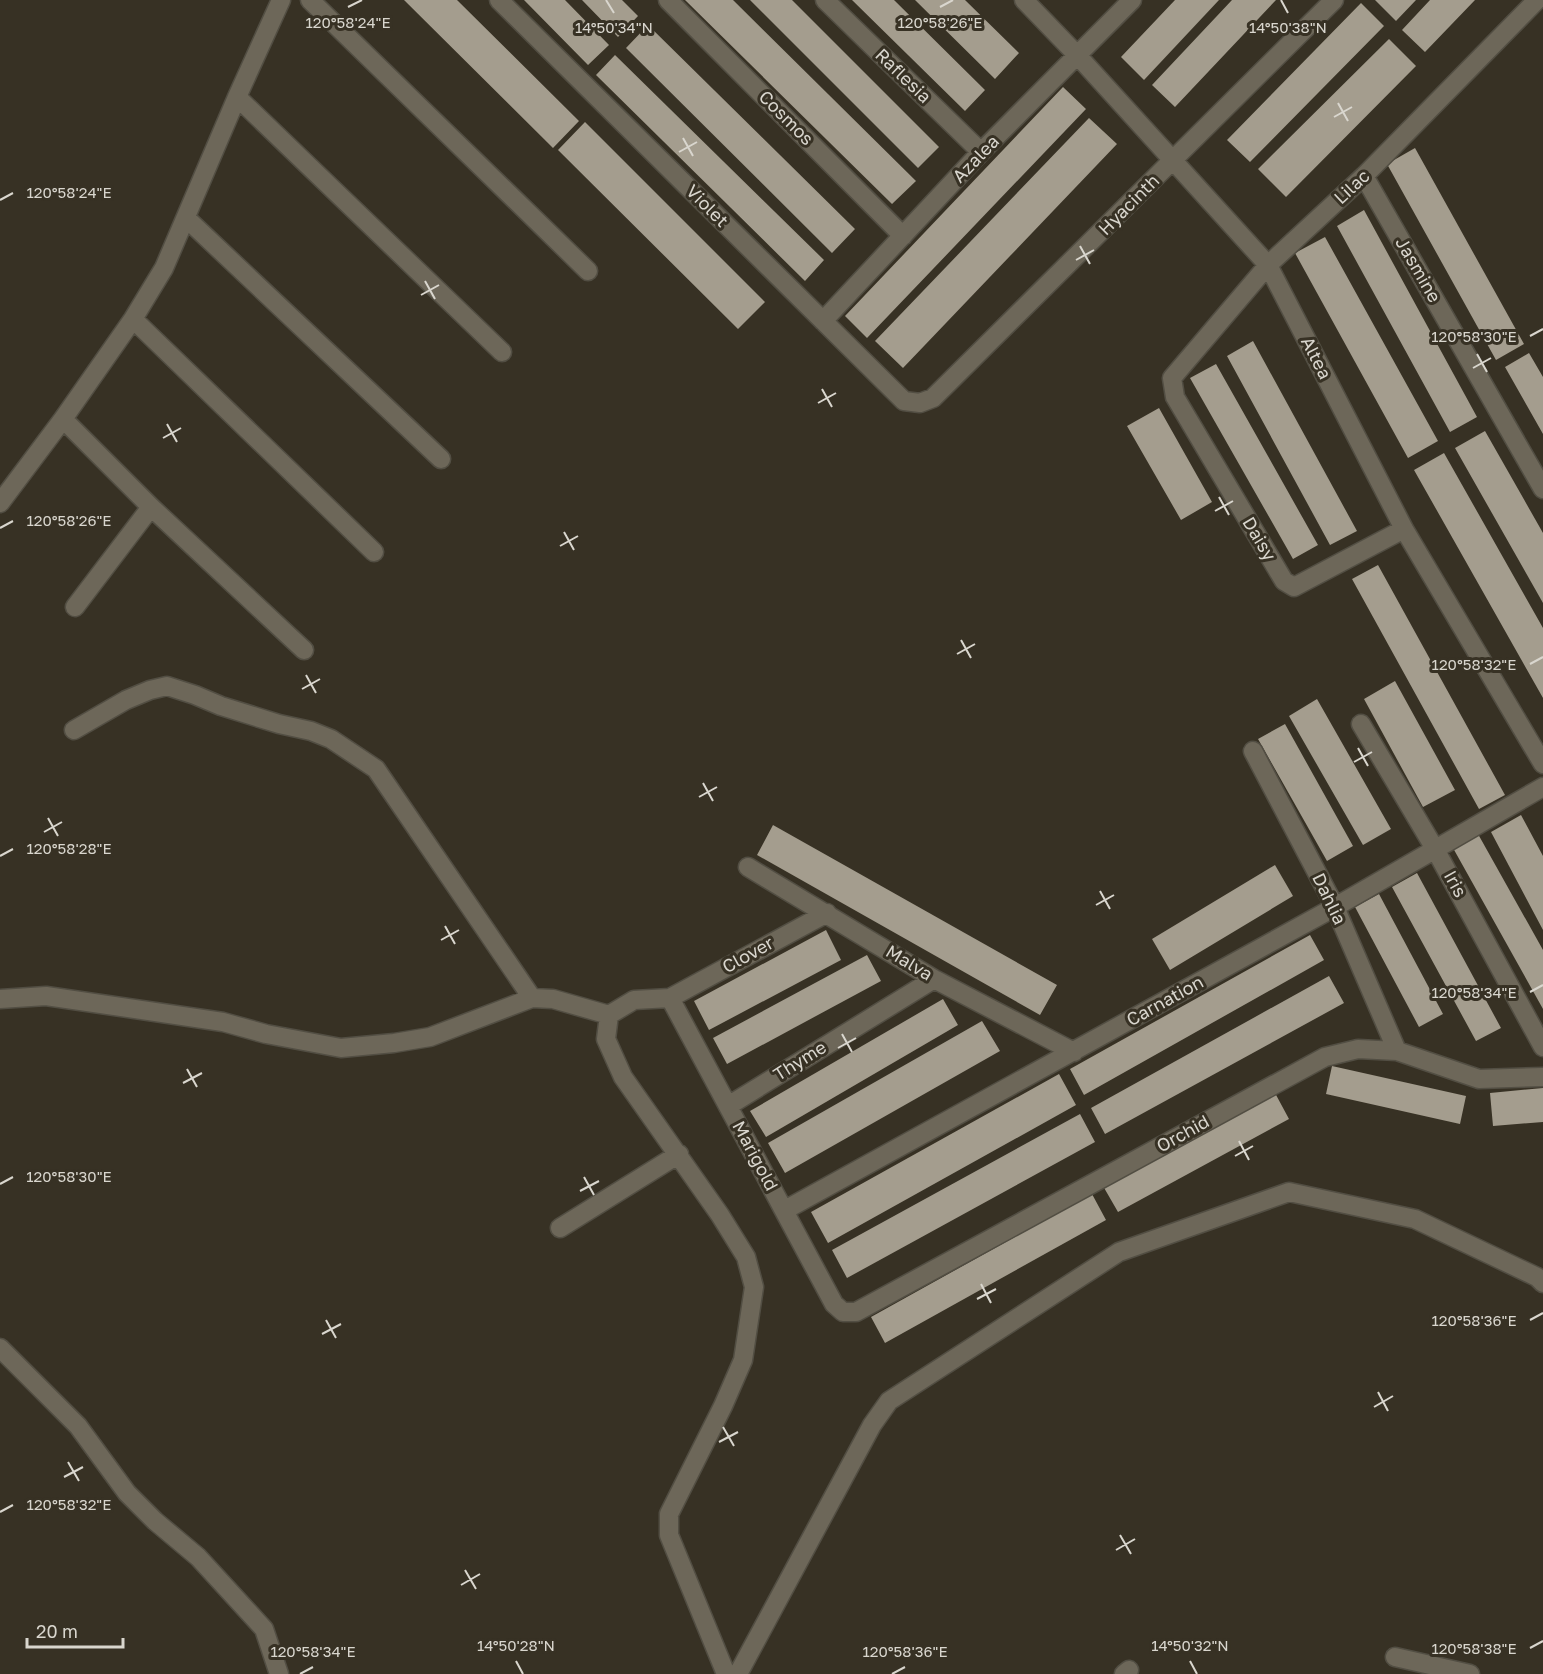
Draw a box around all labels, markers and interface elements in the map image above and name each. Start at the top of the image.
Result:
text: 120°58'24"E [305,13,391,31]
text: 120°58'26"E [897,13,983,31]
text: 14°50'34"N [575,18,653,36]
text: 14°50'38"N [1249,18,1327,36]
street label: Raflesia [871,43,936,107]
street label: Cosmos [755,85,819,149]
street label: Azalea [947,130,1003,187]
street label: Lilac [1329,164,1374,208]
street label: Hyacinth [1093,169,1163,239]
street label: Violet [682,180,733,231]
text: 120°58'24"E [26,183,112,201]
street label: Jasmine [1391,233,1446,306]
text: 120°58'30"E [1431,327,1517,345]
street label: Altea [1297,333,1337,383]
text: 120°58'26"E [26,511,112,529]
street label: Daisy [1238,513,1281,564]
text: 120°58'32"E [1432,655,1516,673]
text: 120°58'28"E [26,839,112,857]
street label: Iris [1440,866,1472,901]
street label: Dahlia [1308,869,1352,928]
street label: Clover [718,931,777,977]
street label: Malva [882,940,937,985]
street label: Carnation [1122,970,1207,1030]
text: 120°58'34"E [1431,983,1517,1001]
street label: Thyme [769,1035,830,1085]
street label: Orchid [1152,1110,1213,1157]
street label: Marigold [728,1117,783,1194]
text: 120°58'30"E [26,1167,112,1185]
text: 120°58'36"E [1431,1311,1517,1329]
text: 120°58'32"E [27,1495,111,1513]
scale bar [27,1611,123,1649]
text: 20 m [36,1620,78,1642]
text: 14°50'28"N [477,1636,555,1654]
text: 14°50'32"N [1151,1636,1229,1654]
text: 120°58'38"E [1431,1639,1517,1657]
text: 120°58'34"E [270,1642,356,1660]
text: 120°58'36"E [862,1642,948,1660]

